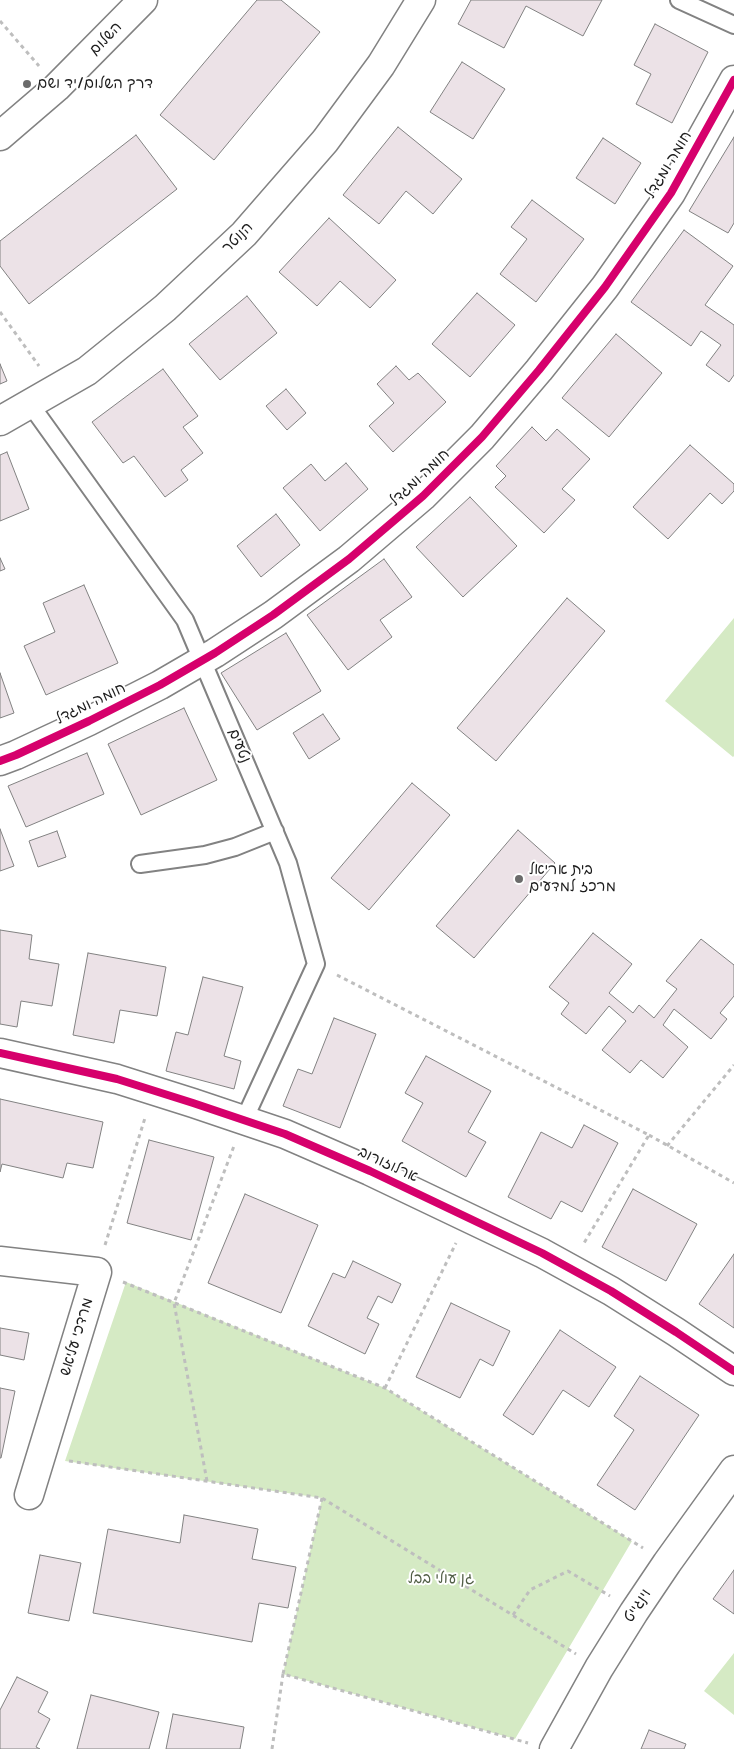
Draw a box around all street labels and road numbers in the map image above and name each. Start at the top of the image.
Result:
street label: השלום [86,19,126,59]
street label: חומה ומגדל [642,128,696,202]
street label: הנוטר [219,219,257,257]
street label: חומה ומגדל [386,446,454,510]
street label: חומה ומגדל [53,679,129,729]
street label: נטעים [224,726,254,766]
street label: ארלוזורוב [355,1143,421,1187]
street label: מרדכי עליאש [57,1296,97,1378]
street label: וינגייט [621,1586,655,1626]

